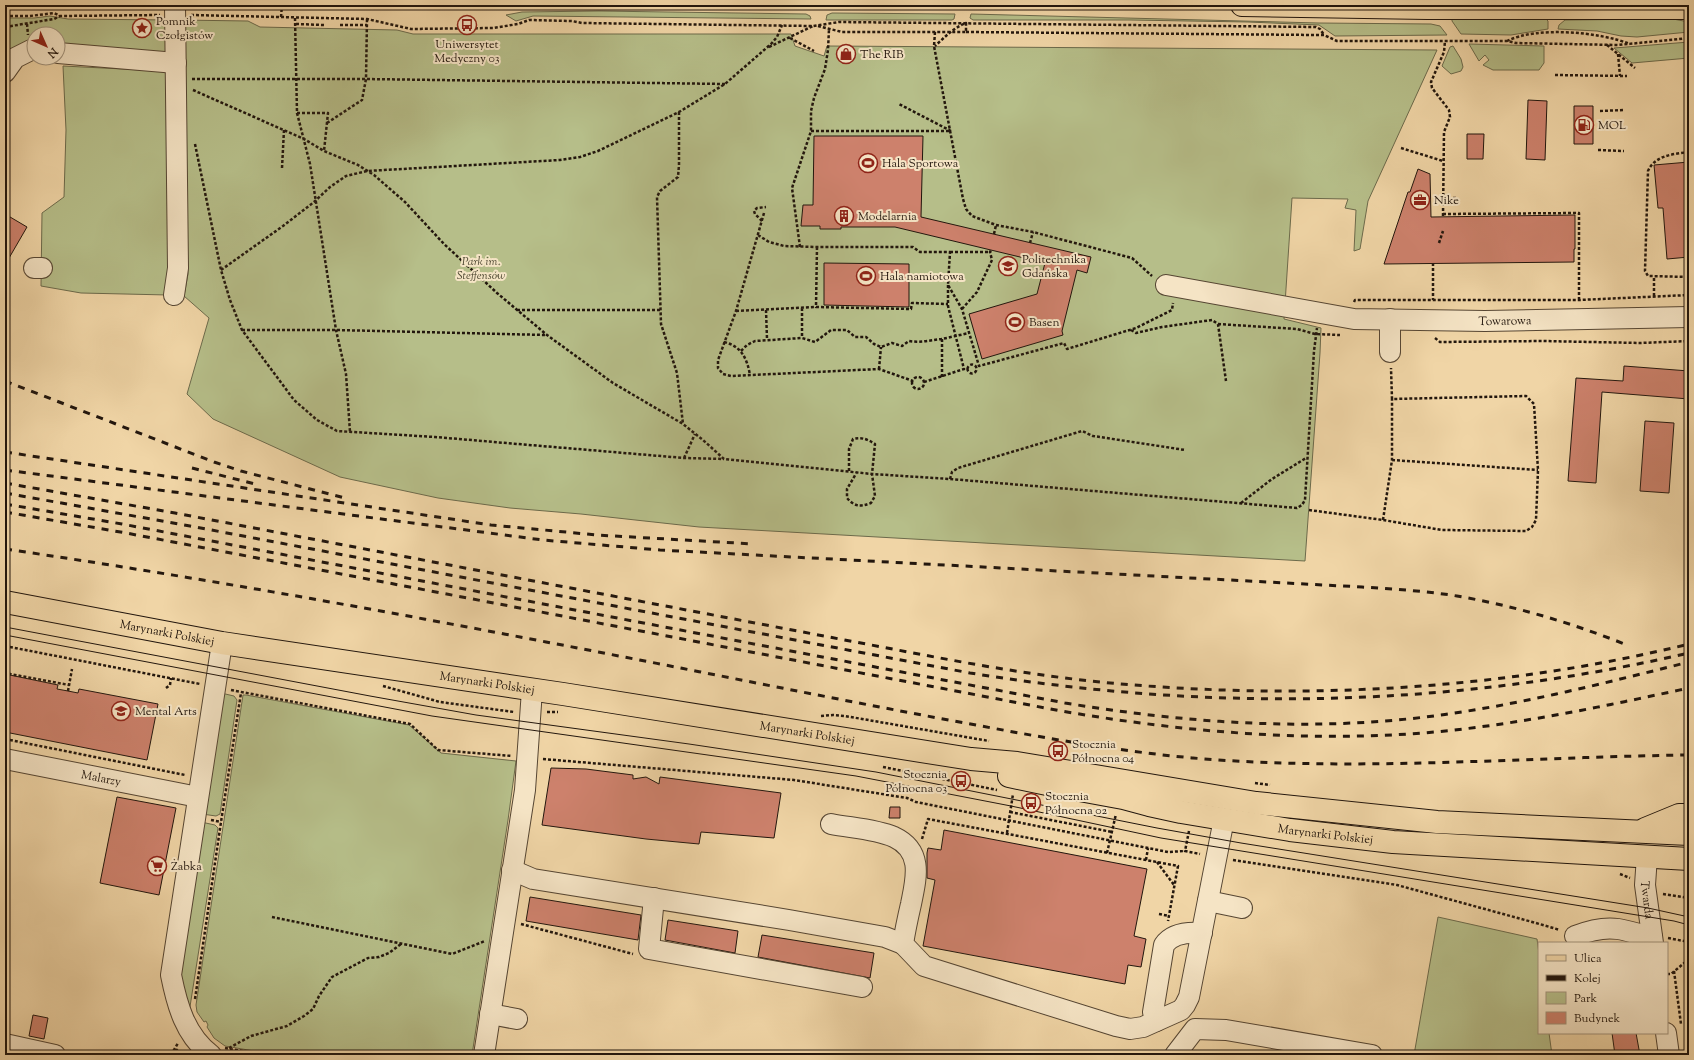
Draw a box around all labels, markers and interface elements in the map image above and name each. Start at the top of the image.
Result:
place label: Pomnik Czołgistów [156,13,213,45]
bus stop icon: Uniwersytet Medyczny 03 [456,14,478,36]
place icon: Pomnik Czołgistów [131,17,153,39]
north arrow [26,26,66,66]
place label: Uniwersytet Medyczny 03 [434,36,500,68]
text: N [43,43,62,61]
shop icon: The RIB [835,43,857,65]
place label: The RIB [860,46,904,64]
fuel station icon: MOL [1573,114,1595,136]
place label: MOL [1598,117,1626,135]
sports icon: Hala Sportowa [857,152,879,174]
place label: Hala Sportowa [882,155,959,173]
office icon: Nike [1409,189,1431,211]
place label: Nike [1434,192,1459,210]
building icon: Modelarnia [833,205,855,227]
place label: Modelarnia [858,208,917,226]
place label: Politechnika Gdańska [1022,251,1087,283]
park label: Park im. Steffensów [457,253,505,285]
school or university icon: Politechnika Gdańska [997,255,1019,277]
sports icon: Hala namiotowa [855,265,877,287]
place label: Hala namiotowa [880,268,964,286]
sports icon: Basen [1004,311,1026,333]
street label: Towarowa [1478,312,1532,331]
place label: Basen [1029,314,1060,332]
street label: Marynarki Polskiej [118,616,216,651]
street label: Marynarki Polskiej [438,668,536,700]
school or university icon: Mental Arts [110,700,132,722]
place label: Mental Arts [135,703,197,721]
street label: Marynarki Polskiej [758,717,856,750]
place label: Stocznia Północna 04 [1072,736,1134,768]
bus stop icon: Stocznia Północna 04 [1047,740,1069,762]
street label: Malarzy [79,766,123,792]
place label: Stocznia Północna 03 [885,766,947,798]
bus stop icon: Stocznia Północna 03 [950,770,972,792]
place label: Stocznia Północna 02 [1045,788,1108,820]
bus stop icon: Stocznia Północna 02 [1020,792,1042,814]
street label: Marynarki Polskiej [1276,820,1374,850]
supermarket icon: Żabka [146,855,168,877]
place label: Żabka [171,858,202,876]
street label: Twarda [1635,880,1658,921]
legend [1538,942,1668,1034]
text: Ulica [1574,950,1602,968]
text: Kolej [1574,970,1601,988]
text: Park [1574,990,1597,1008]
text: Budynek [1574,1010,1621,1028]

